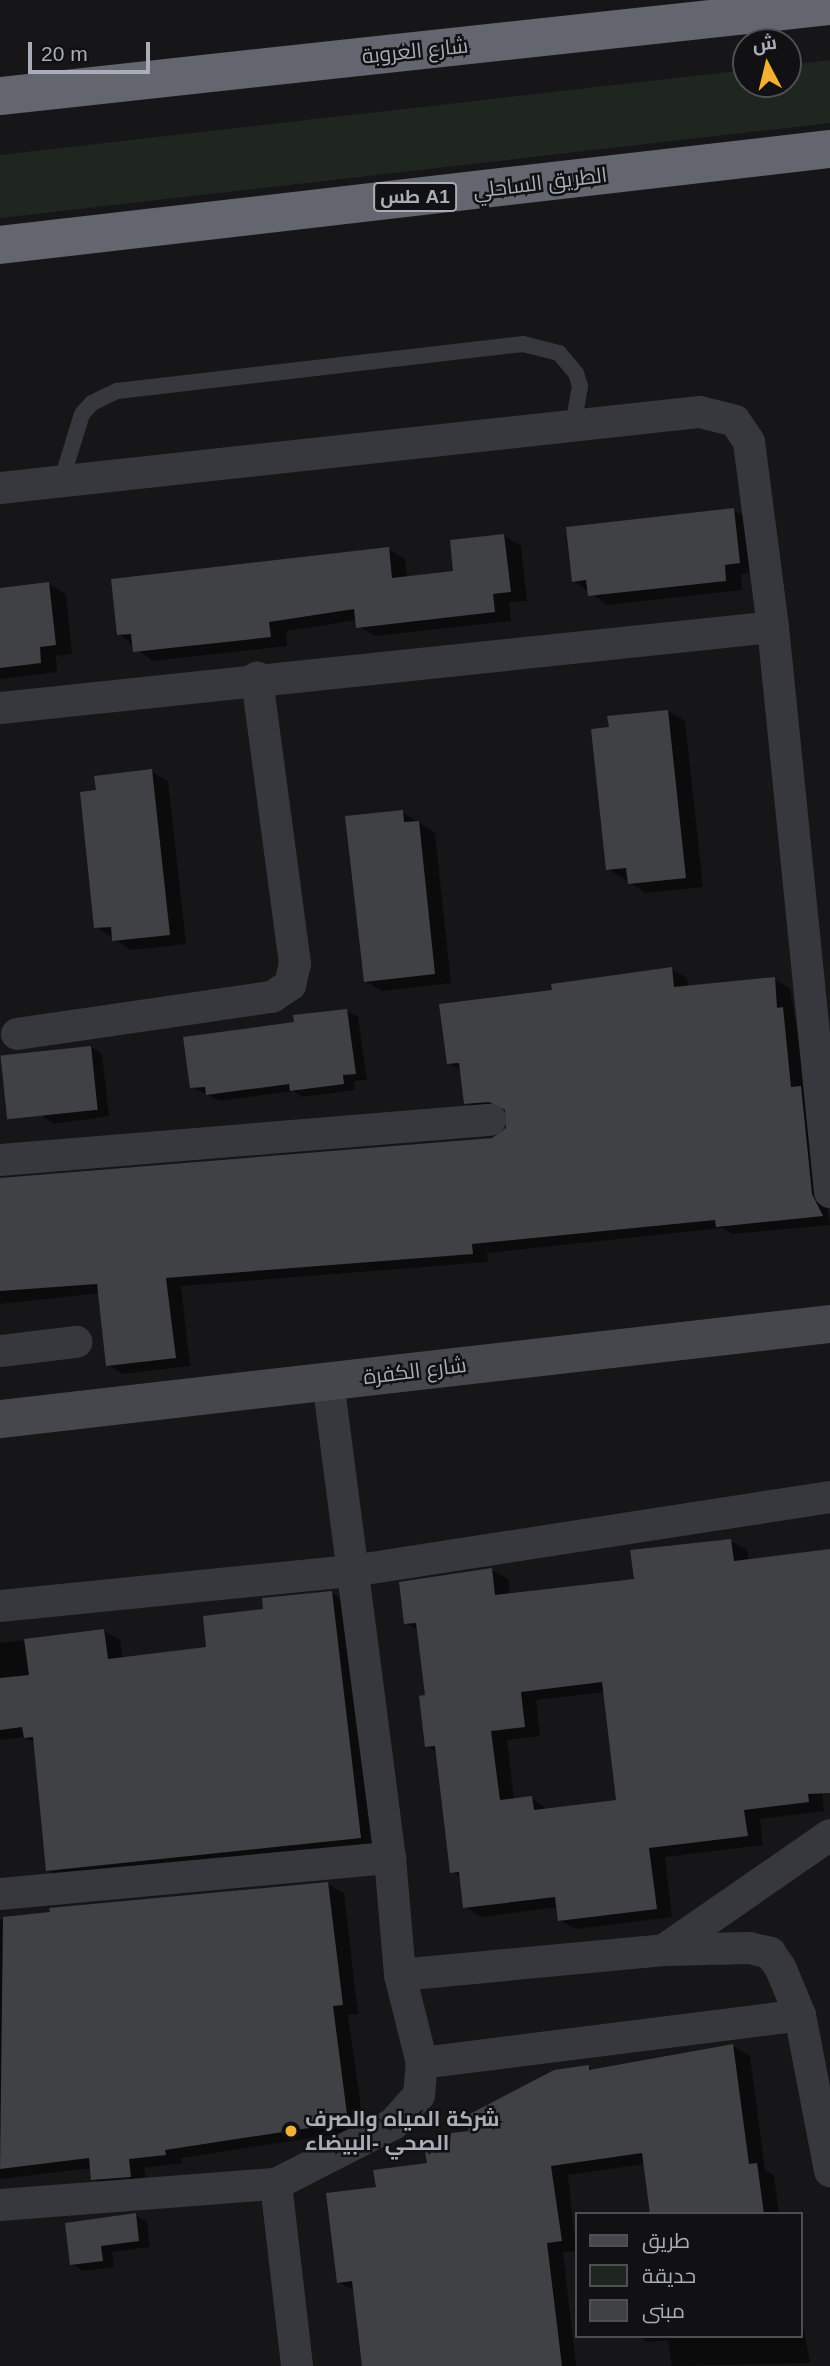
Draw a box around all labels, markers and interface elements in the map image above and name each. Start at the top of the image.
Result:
scale bar [32,28,154,72]
north arrow [732,28,802,98]
text: ش [751,32,778,56]
street label: شارع العروبة [361,33,469,69]
text: 20 m [41,42,88,65]
street label: الطريق الساحلي [472,162,608,204]
road number: طس A1 [373,182,457,212]
street label: شارع الكفرة [362,1352,468,1390]
place label: شركة المياه والصرف الصحي -البيضاء [305,2106,499,2156]
marker: شركة المياه والصرف الصحي -البيضاء [283,2123,299,2139]
legend [574,2212,802,2338]
text: طريق [642,2229,690,2252]
text: حديقة [642,2264,696,2287]
text: مبنى [642,2299,685,2322]

